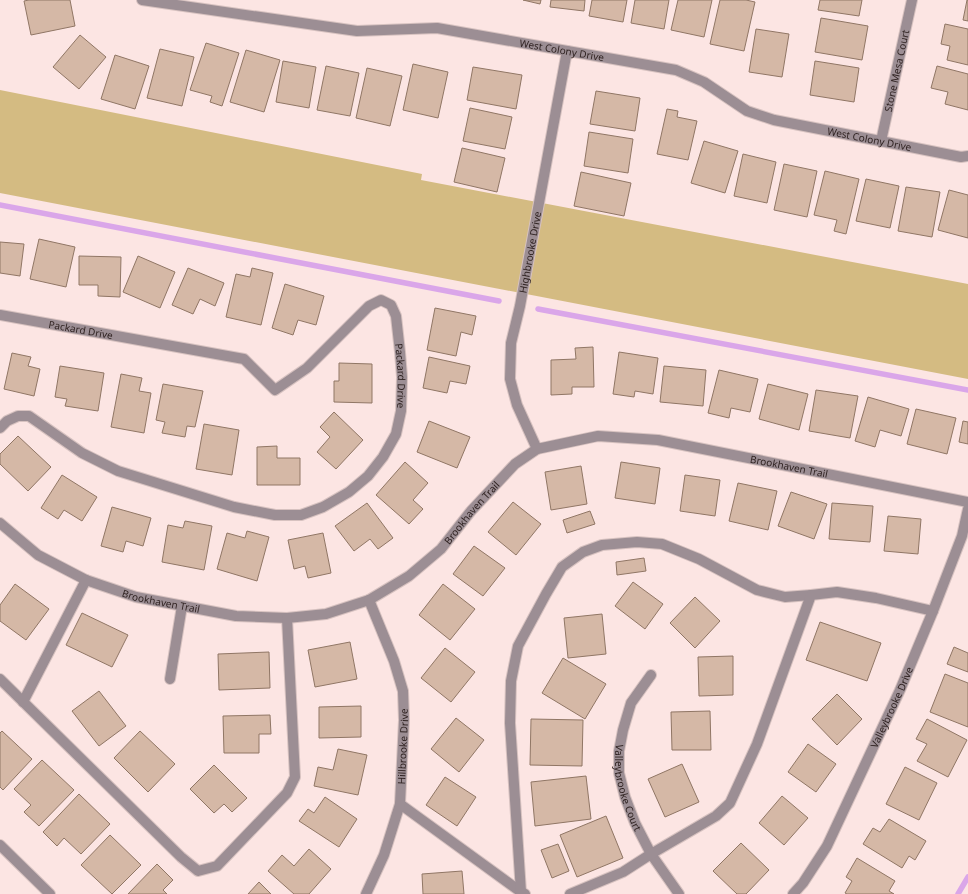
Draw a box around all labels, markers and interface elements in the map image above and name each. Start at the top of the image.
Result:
street label: Stone Mesa Court [881,28,912,113]
street label: West Colony Drive [518,36,605,64]
street label: West Colony Drive [826,124,913,154]
street label: Highbrooke Drive [516,210,544,294]
street label: Packard Drive [47,317,114,342]
street label: Packard Drive [392,343,409,409]
street label: Brookhaven Trail [749,452,829,481]
street label: Brookhaven Trail [441,478,503,547]
street label: Brookhaven Trail [120,586,201,616]
street label: Valleybrooke Drive [867,664,916,750]
street label: Hillbrooke Drive [394,708,411,785]
street label: Valleybrooke Court [612,743,645,834]

